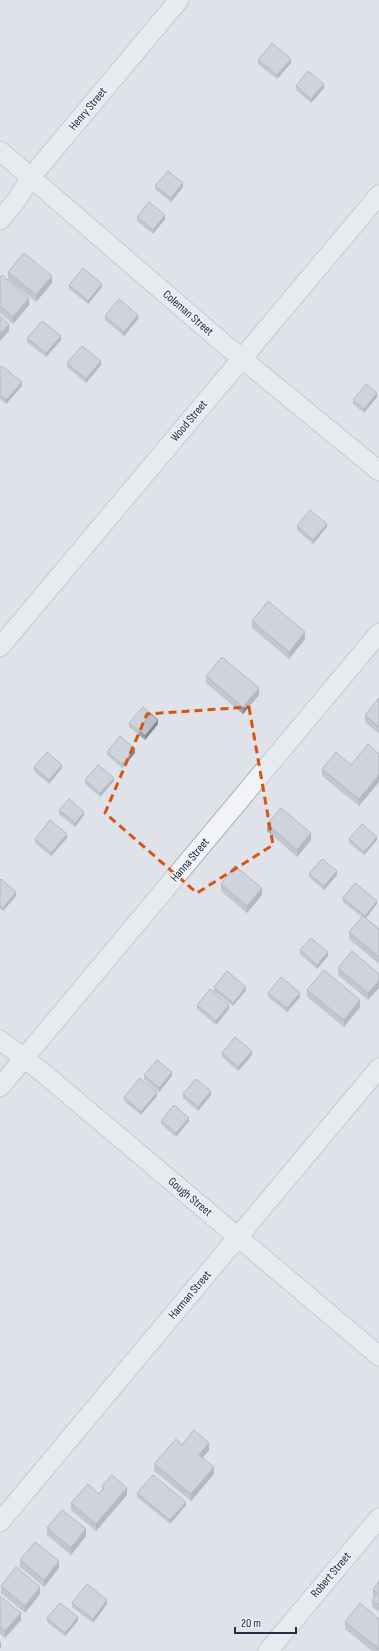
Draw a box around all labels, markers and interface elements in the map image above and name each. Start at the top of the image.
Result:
street label: Henry Street [66,84,110,134]
street label: Coleman Street [160,287,217,339]
street label: Wood Street [167,397,211,445]
street label: Hanna Street [167,835,213,885]
street label: Gough Street [165,1174,215,1220]
street label: Harman Street [165,1267,215,1322]
street label: Robert Street [308,1549,355,1601]
scale bar [235,1609,296,1635]
text: 20 m [241,1616,261,1631]

